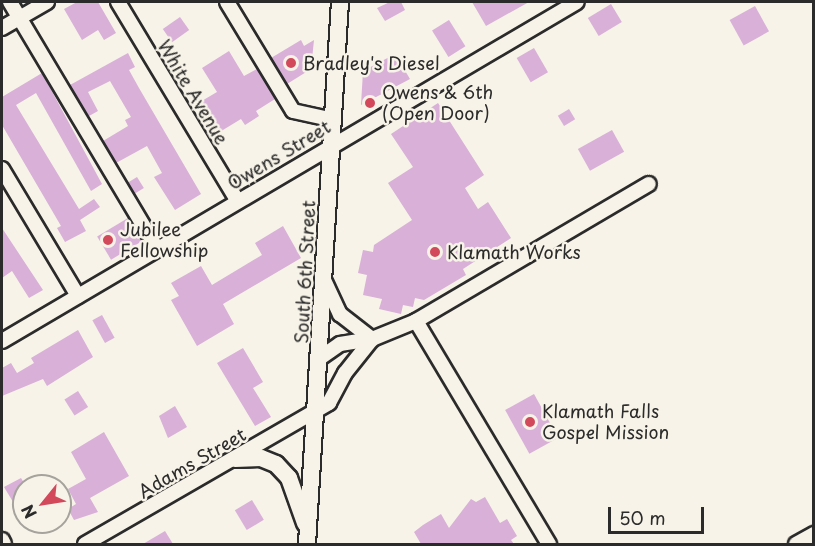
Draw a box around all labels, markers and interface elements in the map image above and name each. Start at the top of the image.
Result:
street label: White Avenue [153,36,233,148]
place label: Bradley's Diesel [303,52,440,74]
marker: Bradley's Diesel [284,56,298,70]
place label: Owens & 6th (Open Door) [382,82,495,124]
marker: Owens & 6th (Open Door) [363,96,377,110]
street label: Owens Street [224,116,334,194]
street label: South 6th Street [290,199,320,345]
place label: Jubilee Fellowship [120,219,208,262]
marker: Jubilee Fellowship [101,233,115,247]
place label: Klamath Works [447,241,580,263]
marker: Klamath Works [428,245,442,259]
place label: Klamath Falls Gospel Mission [542,401,670,444]
marker: Klamath Falls Gospel Mission [523,415,537,429]
street label: Adams Street [134,424,250,502]
north arrow [12,474,72,534]
scale bar [611,495,707,533]
text: N [15,501,42,523]
text: 50 m [619,504,666,531]

